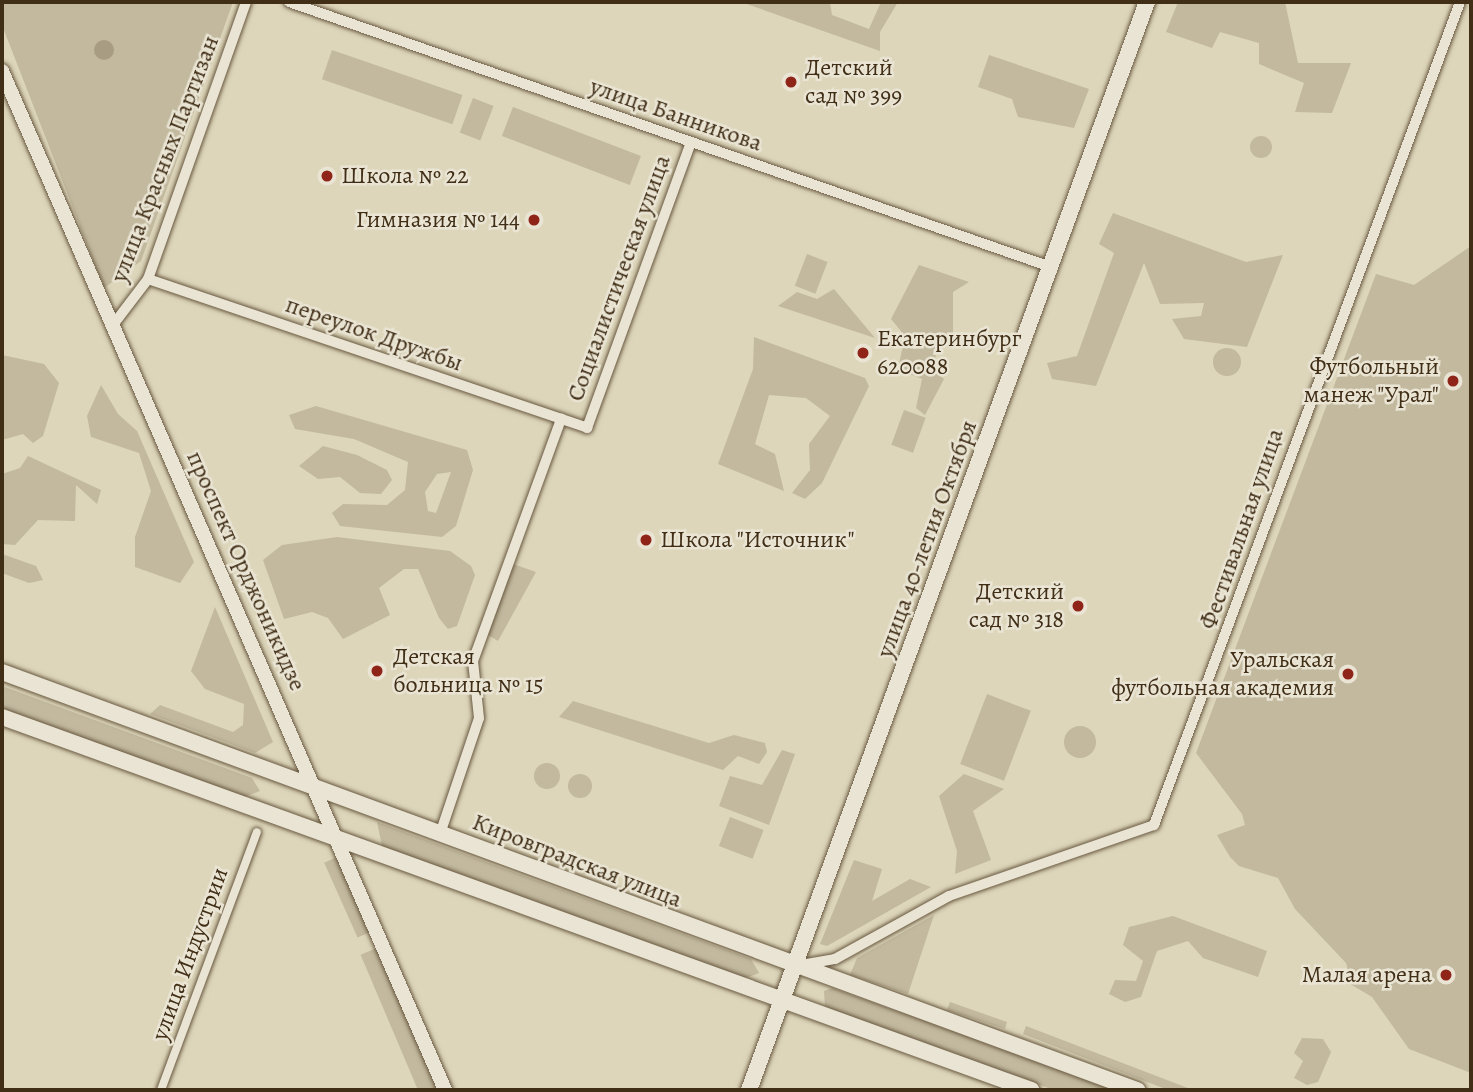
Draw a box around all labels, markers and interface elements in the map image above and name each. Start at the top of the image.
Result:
street label: улица Красных Партизан [105,32,225,286]
place label: Детский сад № 399 [805,54,902,110]
street label: улица Банникова [586,72,766,158]
marker: Детский сад № 399 [783,74,799,90]
street label: Социалистическая улица [561,151,677,405]
place label: Школа № 22 [341,162,469,190]
marker: Школа № 22 [319,168,335,184]
place label: Гимназия № 144 [356,206,520,234]
marker: Гимназия № 144 [526,212,542,228]
street label: переулок Дружбы [282,290,466,378]
place label: Екатеринбург 620088 [877,325,1021,381]
marker: Екатеринбург 620088 [855,345,871,361]
place label: Футбольный манеж "Урал" [1303,353,1439,409]
marker: Футбольный манеж "Урал" [1445,373,1461,389]
street label: улица 40-летия Октября [871,416,983,662]
street label: Фестивальная улица [1194,425,1290,633]
street label: проспект Орджоникидзе [180,447,312,695]
place label: Школа "Источник" [660,526,855,554]
marker: Школа "Источник" [638,532,654,548]
place label: Детский сад № 318 [969,578,1064,634]
marker: Детский сад № 318 [1070,598,1086,614]
place label: Детская больница № 15 [393,643,543,699]
place label: Уральская футбольная академия [1111,646,1334,702]
marker: Детская больница № 15 [367,661,387,681]
marker: Уральская футбольная академия [1340,666,1356,682]
street label: Кировградская улица [468,808,686,914]
street label: улица Индустрии [145,864,235,1044]
place label: Малая арена [1302,961,1432,989]
marker: Малая арена [1438,967,1454,983]

